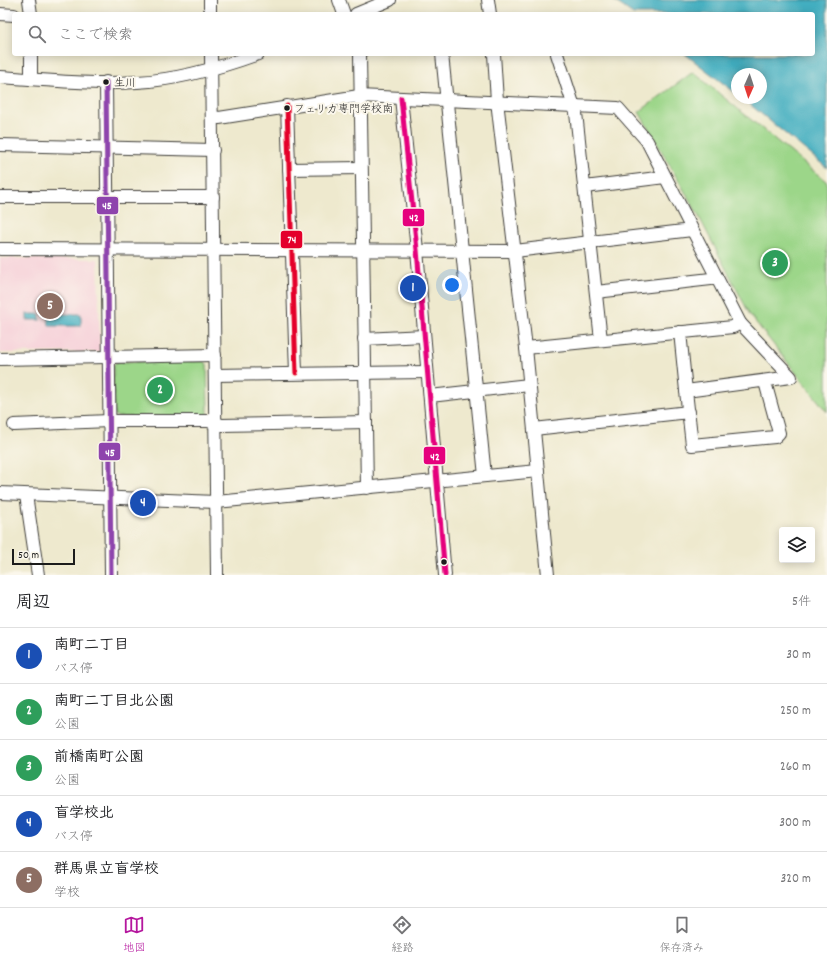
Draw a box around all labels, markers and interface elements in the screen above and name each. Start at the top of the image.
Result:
search box [12,12,815,56]
icon: search [26,23,48,45]
text: ここで検索 [58,25,133,47]
north arrow [731,68,767,104]
place label: 生川 [114,76,136,92]
marker: 生川 [101,77,111,87]
place label: フェリカ専門学校南 [294,102,393,118]
marker: フェリカ専門学校南 [282,103,292,113]
line badge: 45 [96,196,119,215]
text: 45 [102,199,112,215]
line badge: 42 [402,208,425,227]
text: 42 [409,211,419,227]
line badge: 74 [280,230,303,249]
text: 74 [288,233,296,249]
pin: 3 [762,248,788,278]
pin: 1 [400,273,426,303]
your location [442,275,462,295]
pin: 5 [37,291,63,321]
pin: 2 [147,375,173,405]
line badge: 45 [98,442,121,461]
text: 45 [105,446,115,462]
line badge: 42 [423,446,446,465]
text: 42 [430,450,440,466]
pin: 4 [130,488,156,518]
map controls [779,527,815,563]
button: layers [779,527,815,563]
scale bar [12,547,75,566]
text: 50 m [18,548,39,564]
unlabelled marker [439,557,449,567]
text: 周辺 [16,592,50,616]
text: 5件 [792,593,811,612]
text: 南町二丁目 [54,635,129,657]
text: 1 [28,646,30,665]
text: 30 m [786,646,811,665]
text: バス停 [54,660,93,679]
text: 南町二丁目北公園 [54,691,174,713]
text: 2 [26,702,32,721]
text: 250 m [780,702,811,721]
text: 公園 [54,716,80,735]
text: 前橋南町公園 [54,747,144,769]
text: 3 [26,758,32,777]
text: 260 m [780,758,811,777]
text: 公園 [54,772,80,791]
text: 盲学校北 [54,803,114,825]
text: 4 [26,814,32,833]
text: 300 m [779,814,811,833]
text: バス停 [54,828,93,847]
text: 群馬県立盲学校 [54,859,159,881]
text: 5 [26,870,32,889]
text: 320 m [781,870,811,889]
text: 学校 [54,884,80,903]
tab: 地図 [123,914,145,957]
tab: 経路 [391,914,413,957]
tab: 保存済み [660,914,704,957]

